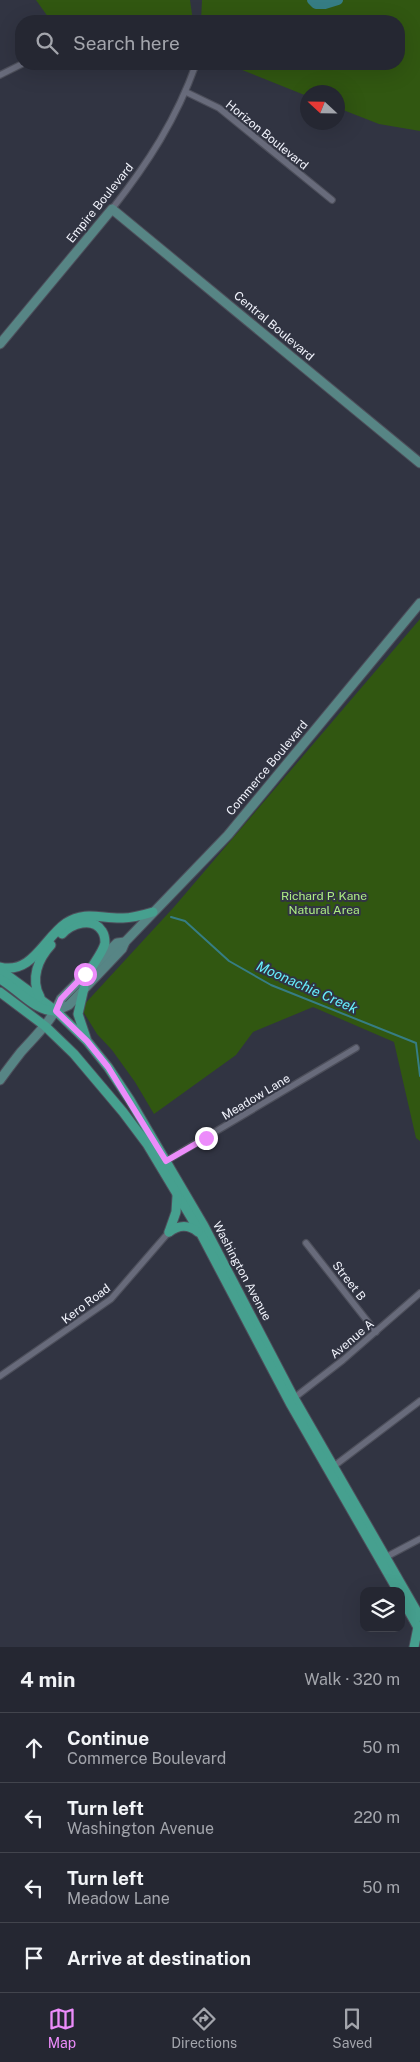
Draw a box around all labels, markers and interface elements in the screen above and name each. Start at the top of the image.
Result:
search box [15,15,405,70]
icon: search [33,29,61,57]
text: Search here [73,32,180,54]
north arrow [300,85,345,130]
street label: Horizon Boulevard [223,97,311,173]
street label: Empire Boulevard [64,160,136,246]
street label: Central Boulevard [231,288,317,364]
street label: Commerce Boulevard [223,718,311,818]
park label: Richard P. Kane Natural Area [281,889,367,917]
water label: Moonachie Creek [254,958,360,1017]
route start [74,963,97,986]
street label: Meadow Lane [219,1071,293,1123]
route end [195,1127,218,1150]
street label: Washington Avenue [210,1219,274,1323]
street label: Street B [329,1259,369,1303]
street label: Kero Road [59,1281,113,1327]
street label: Avenue A [327,1316,377,1361]
map controls [360,1587,405,1632]
button: layers [360,1587,405,1632]
text: 4 min [20,1667,75,1692]
text: Walk · 320 m [304,1670,400,1689]
text: Continue [67,1727,149,1749]
icon: ahead [20,1734,48,1762]
text: 50 m [362,1738,400,1757]
text: Commerce Boulevard [67,1749,226,1768]
text: Turn left [67,1797,144,1819]
icon: left [20,1804,48,1832]
text: 220 m [353,1808,400,1827]
text: Washington Avenue [67,1819,214,1838]
text: Turn left [67,1867,144,1889]
icon: left [20,1874,48,1902]
text: 50 m [362,1878,400,1897]
text: Meadow Lane [67,1889,170,1908]
icon: arrive [20,1944,48,1972]
text: Arrive at destination [67,1947,251,1969]
tab: Map [48,2005,76,2051]
tab: Directions [171,2005,237,2051]
tab: Saved [332,2005,372,2051]

